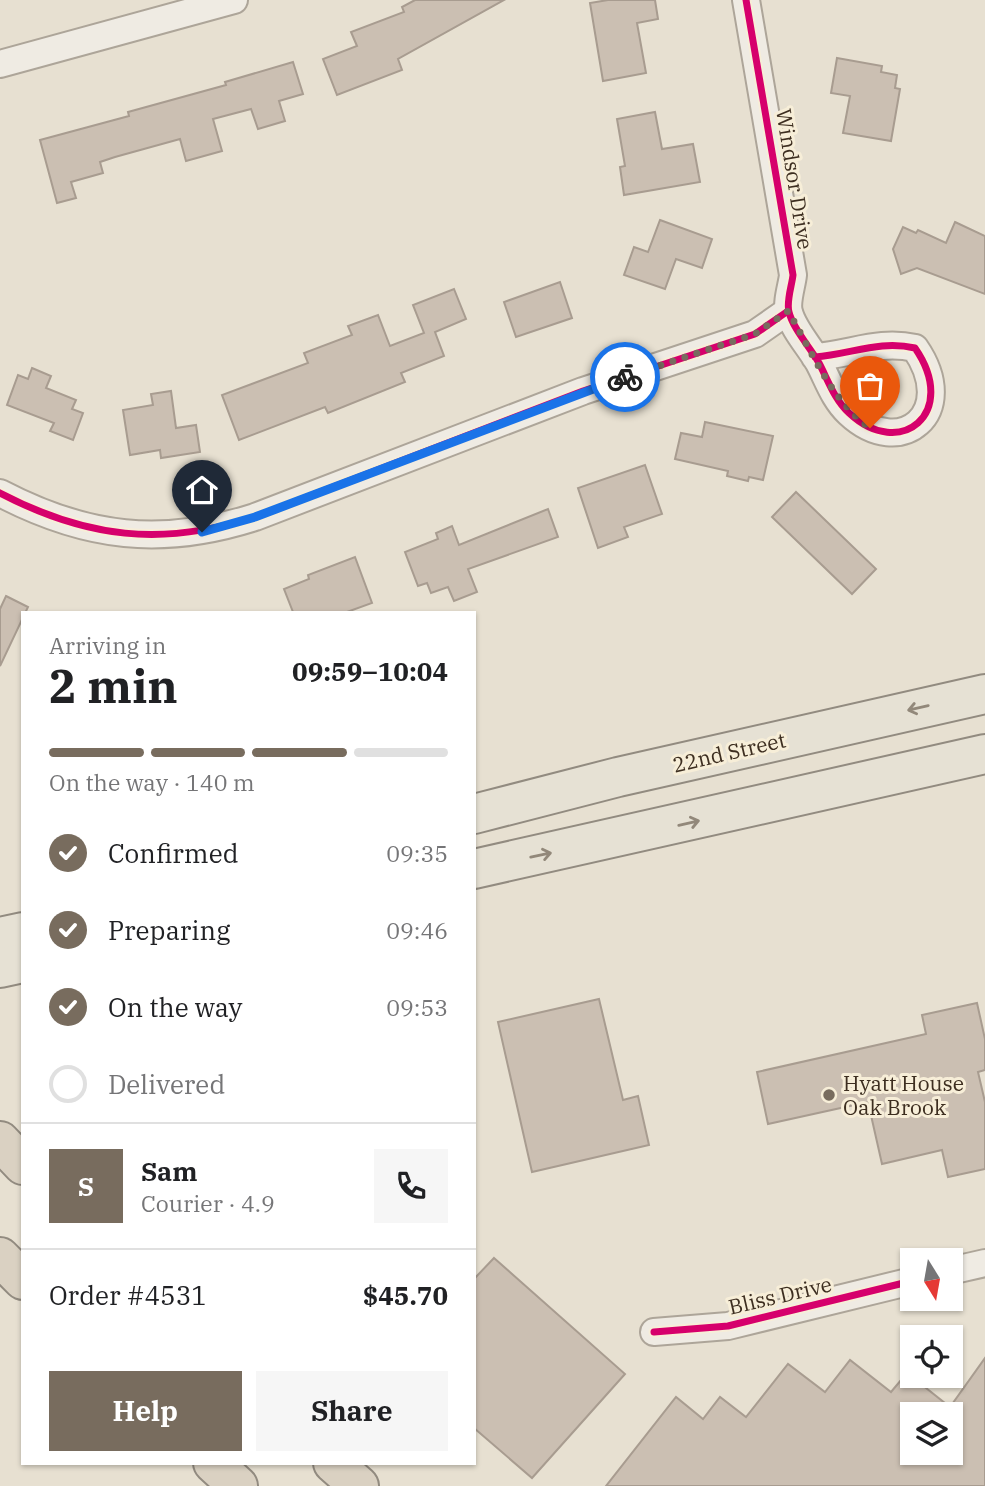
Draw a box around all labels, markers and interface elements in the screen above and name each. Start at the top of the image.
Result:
street label: Windsor Drive [770,107,820,251]
courier [590,342,660,412]
pin [840,356,900,428]
icon: bike [606,358,644,396]
icon: bag [851,367,889,405]
pin [172,460,232,532]
icon: home [183,471,221,509]
text: Arriving in [49,630,166,660]
text: 09:59–10:04 [292,654,448,688]
text: 2 min [49,656,178,716]
one-way arrow [907,702,930,715]
street label: 22nd Street [670,725,788,779]
text: On the way · 140 m [49,767,255,797]
one-way arrow [677,815,700,829]
icon: check [49,834,87,872]
text: Confirmed [108,836,239,870]
text: 09:35 [386,838,448,868]
one-way arrow [529,847,552,861]
icon: check [49,911,87,949]
text: Preparing [108,913,230,947]
text: 09:46 [386,915,448,945]
icon: check [49,988,87,1026]
text: On the way [108,990,242,1024]
text: 09:53 [386,992,448,1022]
text: Delivered [108,1067,225,1101]
place label: Hyatt House Oak Brook [843,1069,964,1121]
marker: Hyatt House Oak Brook [821,1087,837,1103]
button: phone [374,1149,448,1223]
text: Sam [141,1154,197,1188]
text: S [78,1169,94,1203]
text: Courier · 4.9 [141,1188,275,1218]
north arrow [900,1248,962,1311]
map controls [900,1248,963,1465]
street label: Bliss Drive [726,1270,834,1320]
text: Order #4531 [49,1278,207,1312]
text: $45.70 [363,1278,448,1312]
button: locate [900,1325,963,1388]
button: Help [49,1371,242,1451]
button: Share [256,1371,448,1451]
button: layers [900,1402,963,1465]

